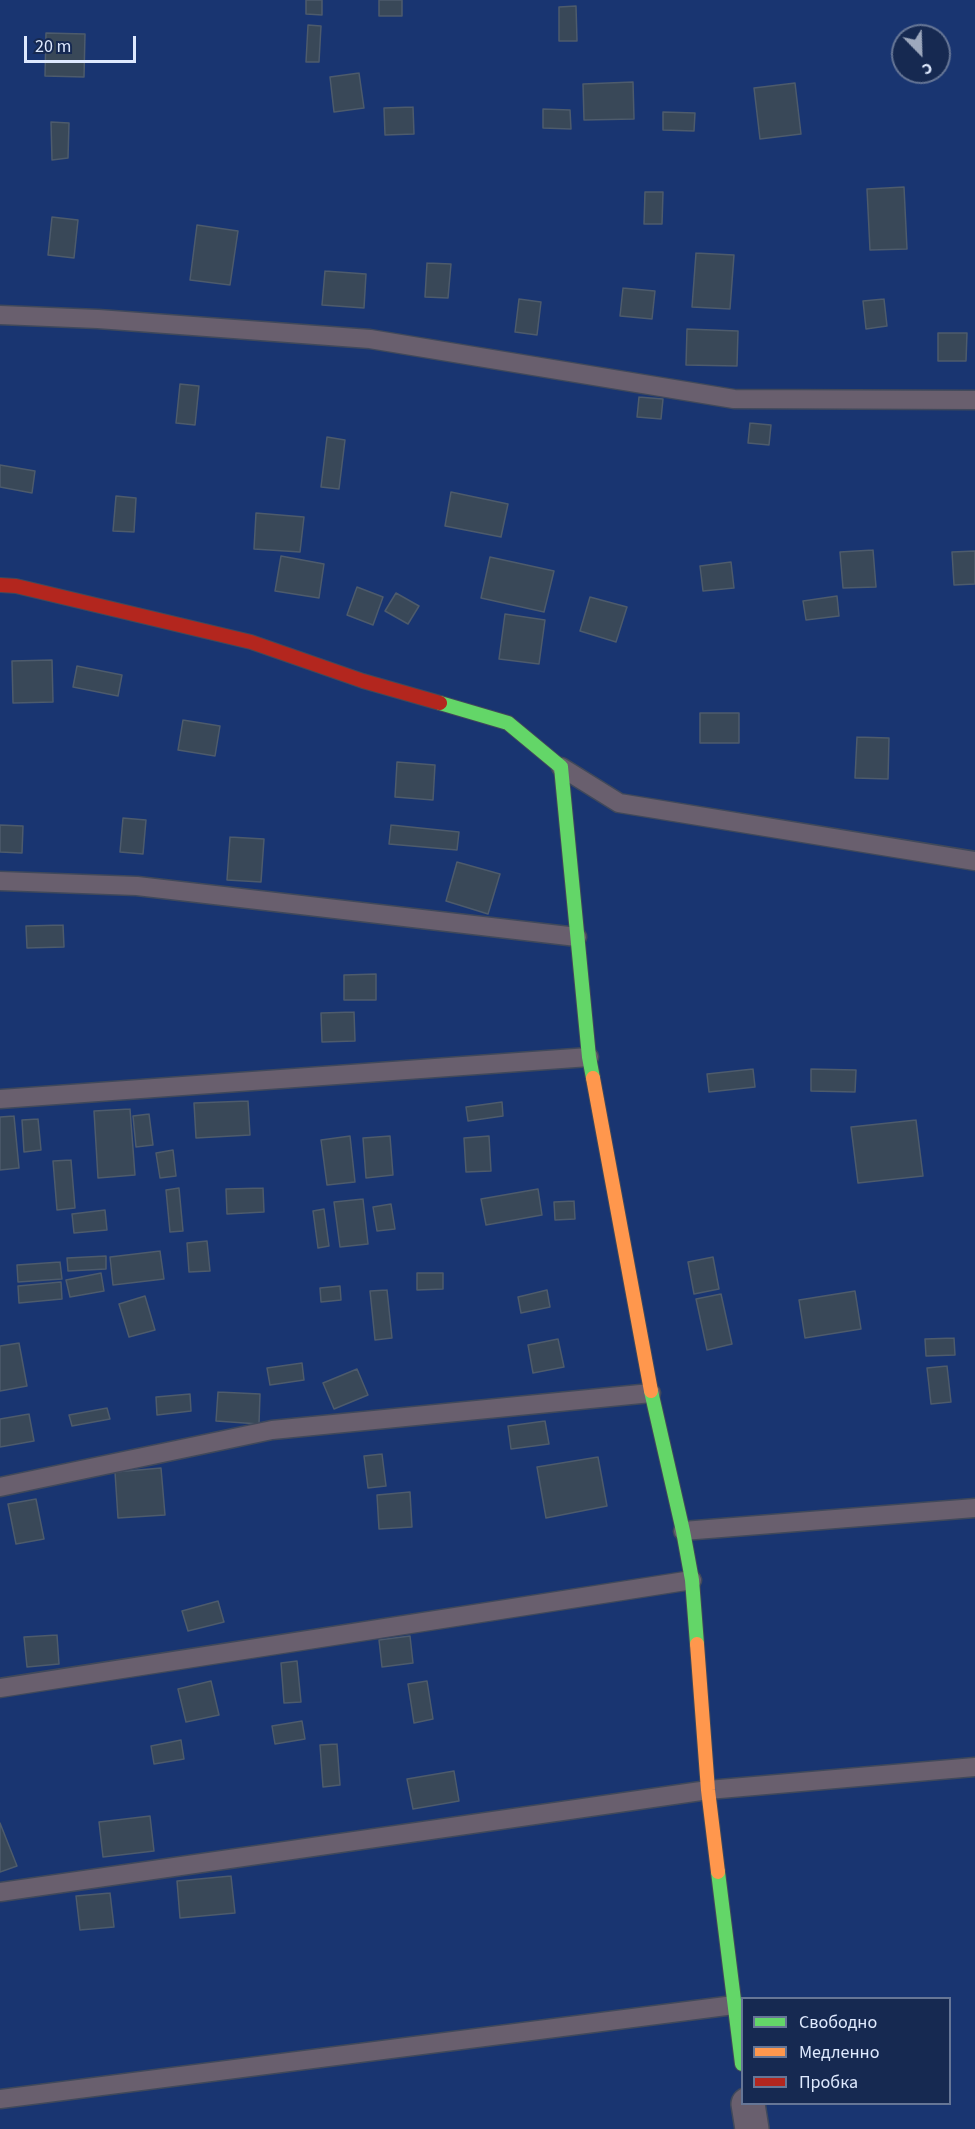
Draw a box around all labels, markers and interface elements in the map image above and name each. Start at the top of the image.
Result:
scale bar [27,24,140,62]
north arrow [891,24,951,84]
text: 20 m [35,34,71,59]
text: С [919,57,936,81]
legend [741,1997,951,2105]
text: Свободно [799,2010,877,2035]
text: Медленно [799,2040,879,2065]
text: Пробка [799,2070,858,2095]

